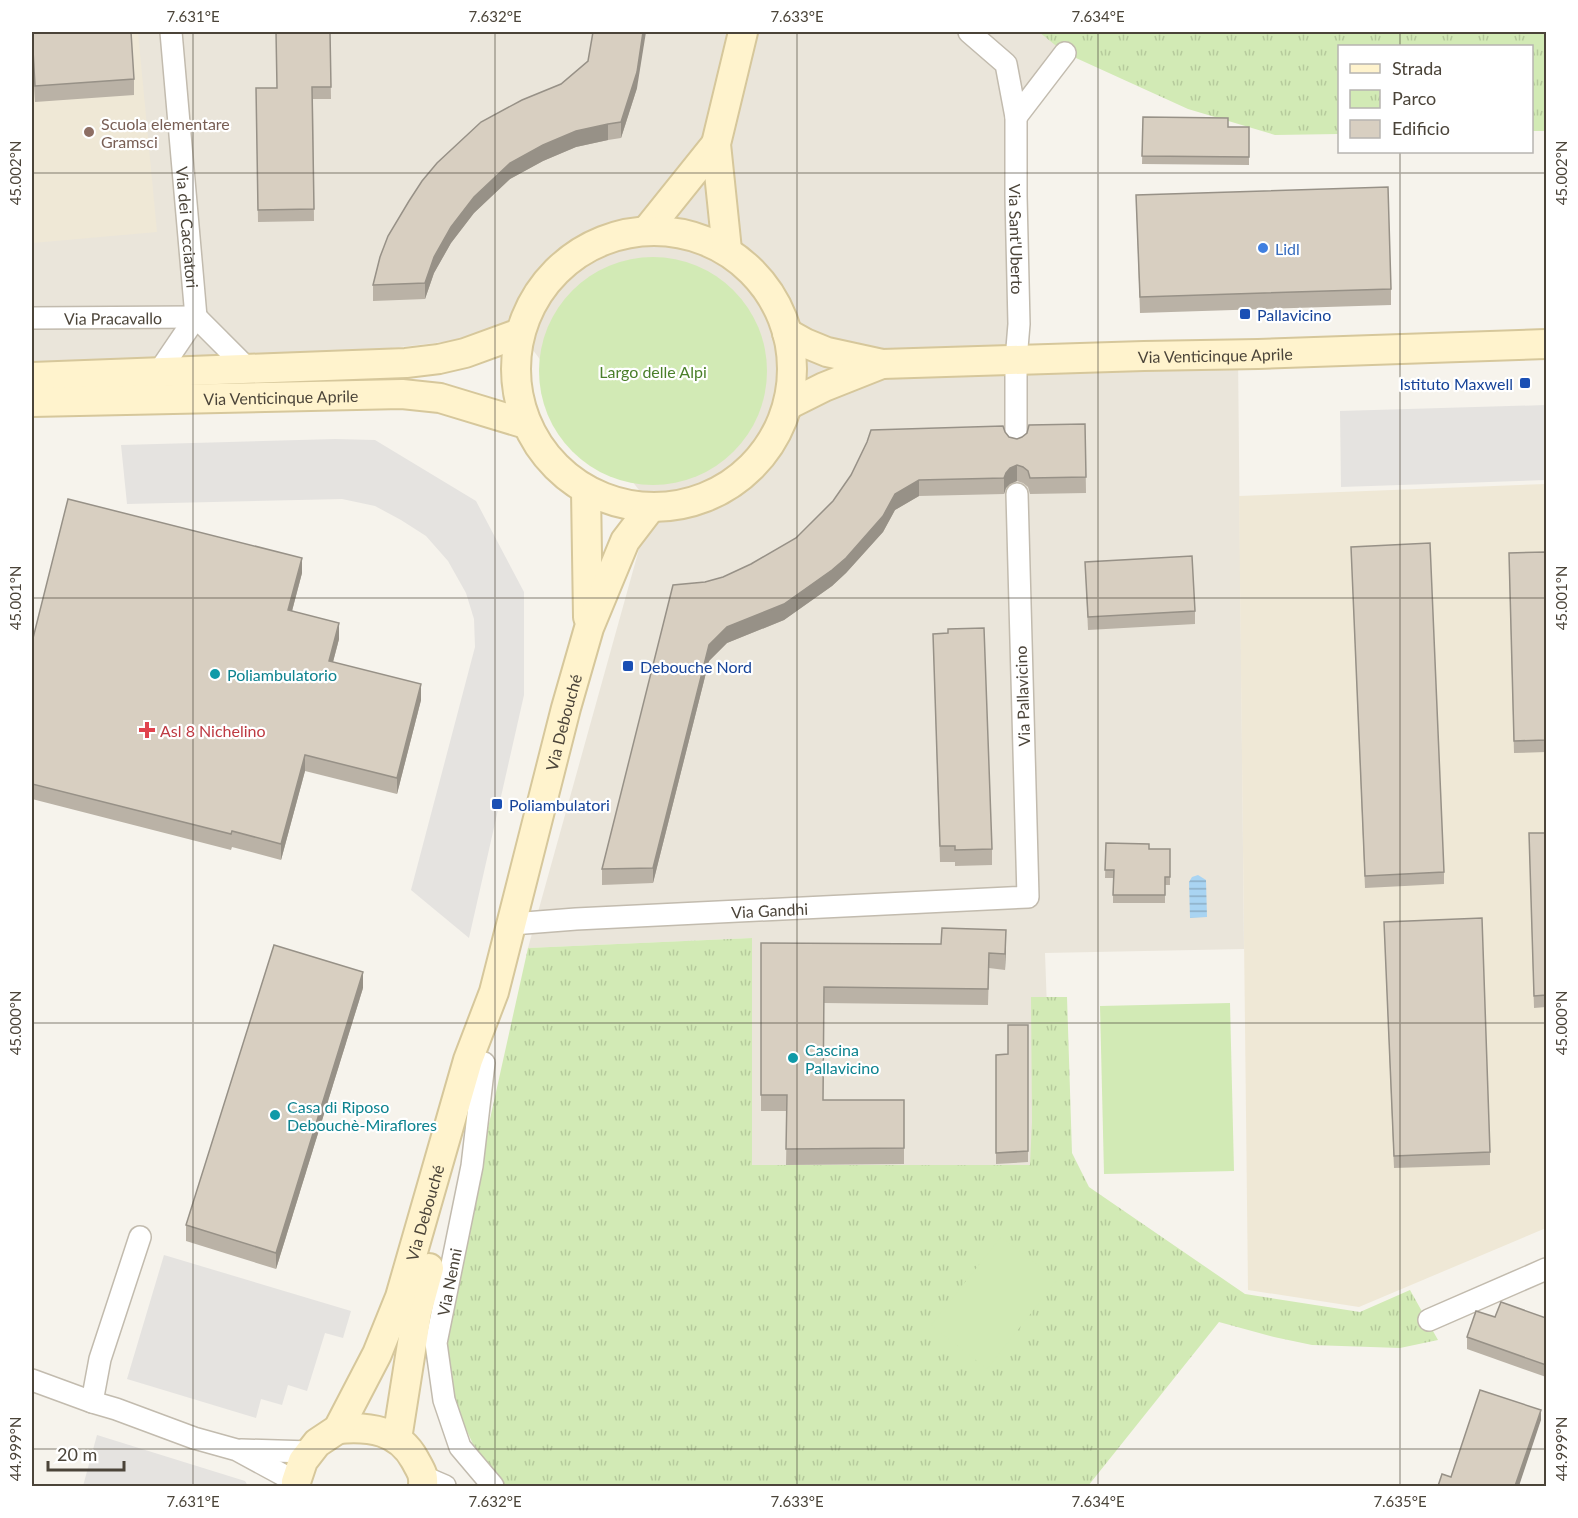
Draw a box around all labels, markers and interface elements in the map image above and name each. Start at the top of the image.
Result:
text: 7.631°E [166,7,220,25]
text: 7.632°E [468,7,522,25]
text: 7.633°E [770,7,824,25]
text: 7.634°E [1071,7,1125,25]
legend [1338,45,1533,153]
text: Strada [1392,57,1442,79]
text: Parco [1392,87,1436,109]
place label: Scuola elementare Gramsci [101,114,230,151]
text: Edificio [1392,117,1450,139]
marker: Scuola elementare Gramsci [82,125,96,139]
text: 45.002°N [6,141,24,205]
text: 45.002°N [1552,141,1570,205]
street label: Via dei Cacciatori [173,166,203,289]
street label: Via Sant'Uberto [1006,184,1028,295]
place label: Lidl [1275,239,1300,258]
marker: Lidl [1256,241,1270,255]
place label: Pallavicino [1257,305,1331,324]
marker: Pallavicino [1238,307,1252,321]
street label: Via Pracavallo [64,308,162,327]
street label: Via Venticinque Aprile [1137,343,1293,366]
park label: Largo delle Alpi [599,362,707,381]
place label: Istituto Maxwell [1399,374,1513,393]
marker: Istituto Maxwell [1518,376,1532,390]
street label: Via Venticinque Aprile [203,385,359,408]
text: 45.001°N [6,566,24,630]
text: 45.001°N [1552,566,1570,630]
street label: Via Pallavicino [1011,645,1033,747]
place label: Debouche Nord [640,657,752,676]
marker: Debouche Nord [621,659,635,673]
place label: Poliambulatorio [227,665,337,684]
marker: Poliambulatorio [208,667,222,681]
street label: Via Debouché [541,672,585,773]
marker: Asl 8 Nichelino [138,721,156,739]
place label: Asl 8 Nichelino [160,721,266,740]
place label: Poliambulatori [509,795,610,814]
marker: Poliambulatori [490,797,504,811]
street label: Via Gandhi [731,898,809,921]
text: 45.000°N [6,991,24,1055]
text: 45.000°N [1552,991,1570,1055]
place label: Cascina Pallavicino [805,1040,879,1077]
marker: Cascina Pallavicino [786,1051,800,1065]
place label: Casa di Riposo Debouchè-Miraflores [287,1097,437,1134]
marker: Casa di Riposo Debouchè-Miraflores [268,1108,282,1122]
street label: Via Debouché [401,1162,447,1263]
street label: Via Nenni [433,1246,465,1318]
text: 44.999°N [6,1417,24,1481]
text: 44.999°N [1552,1417,1570,1481]
scale bar [48,1434,124,1472]
text: 20 m [57,1443,97,1465]
text: 7.631°E [166,1492,220,1510]
text: 7.632°E [468,1492,522,1510]
text: 7.633°E [770,1492,824,1510]
text: 7.634°E [1071,1492,1125,1510]
text: 7.635°E [1373,1492,1427,1510]

